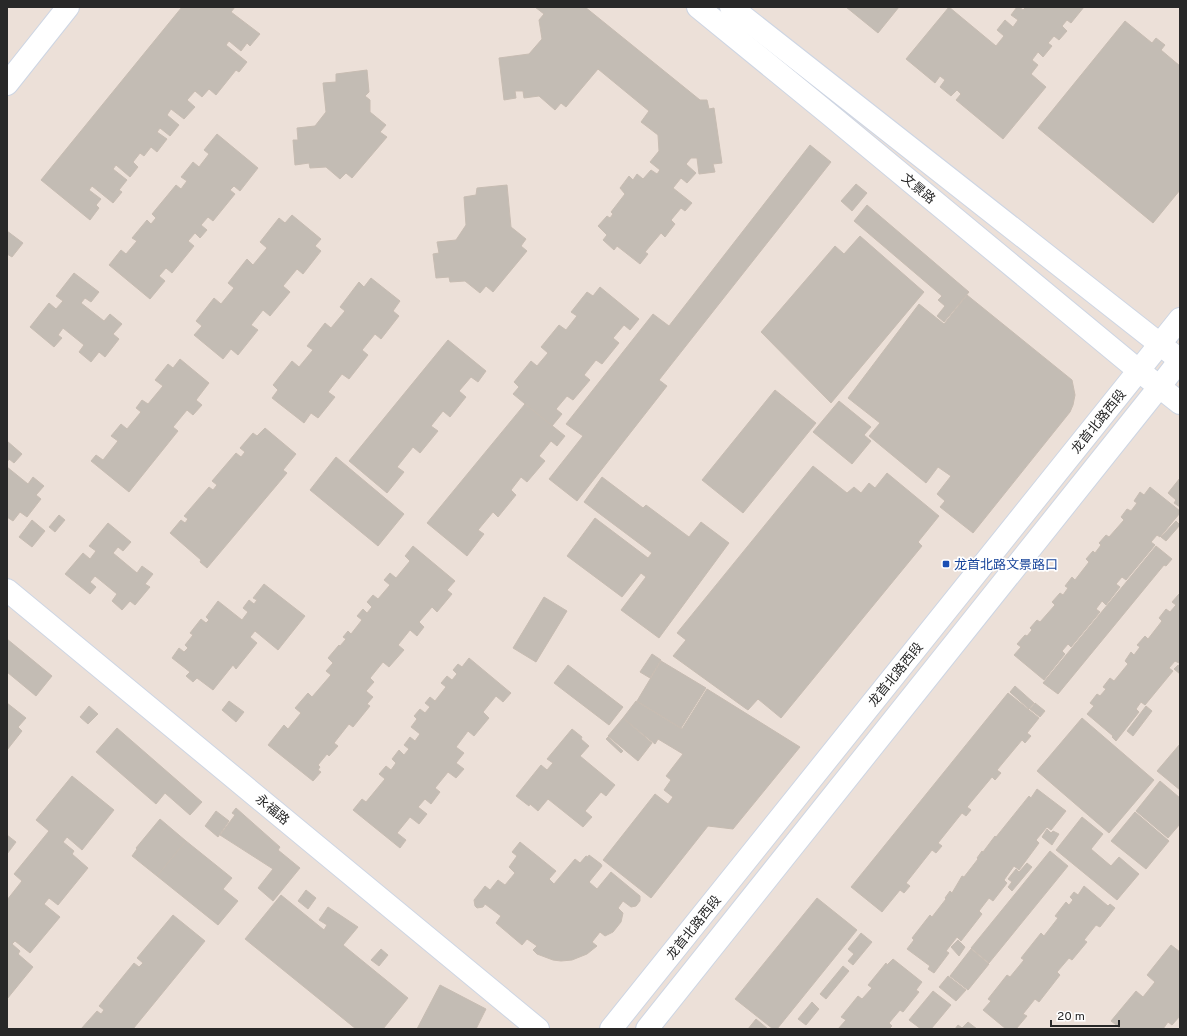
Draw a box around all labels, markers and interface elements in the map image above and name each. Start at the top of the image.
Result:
street label: 文景路 [898,170,938,208]
street label: 龙首北路西段 [1068,386,1130,458]
place label: 龙首北路文景路口 [954,557,1058,574]
marker: 龙首北路文景路口 [941,559,951,569]
street label: 龙首北路西段 [865,639,927,711]
street label: 永福路 [252,792,292,829]
street label: 龙首北路西段 [663,892,725,964]
scale bar [1051,1002,1119,1028]
text: 20 m [1057,1009,1085,1025]

